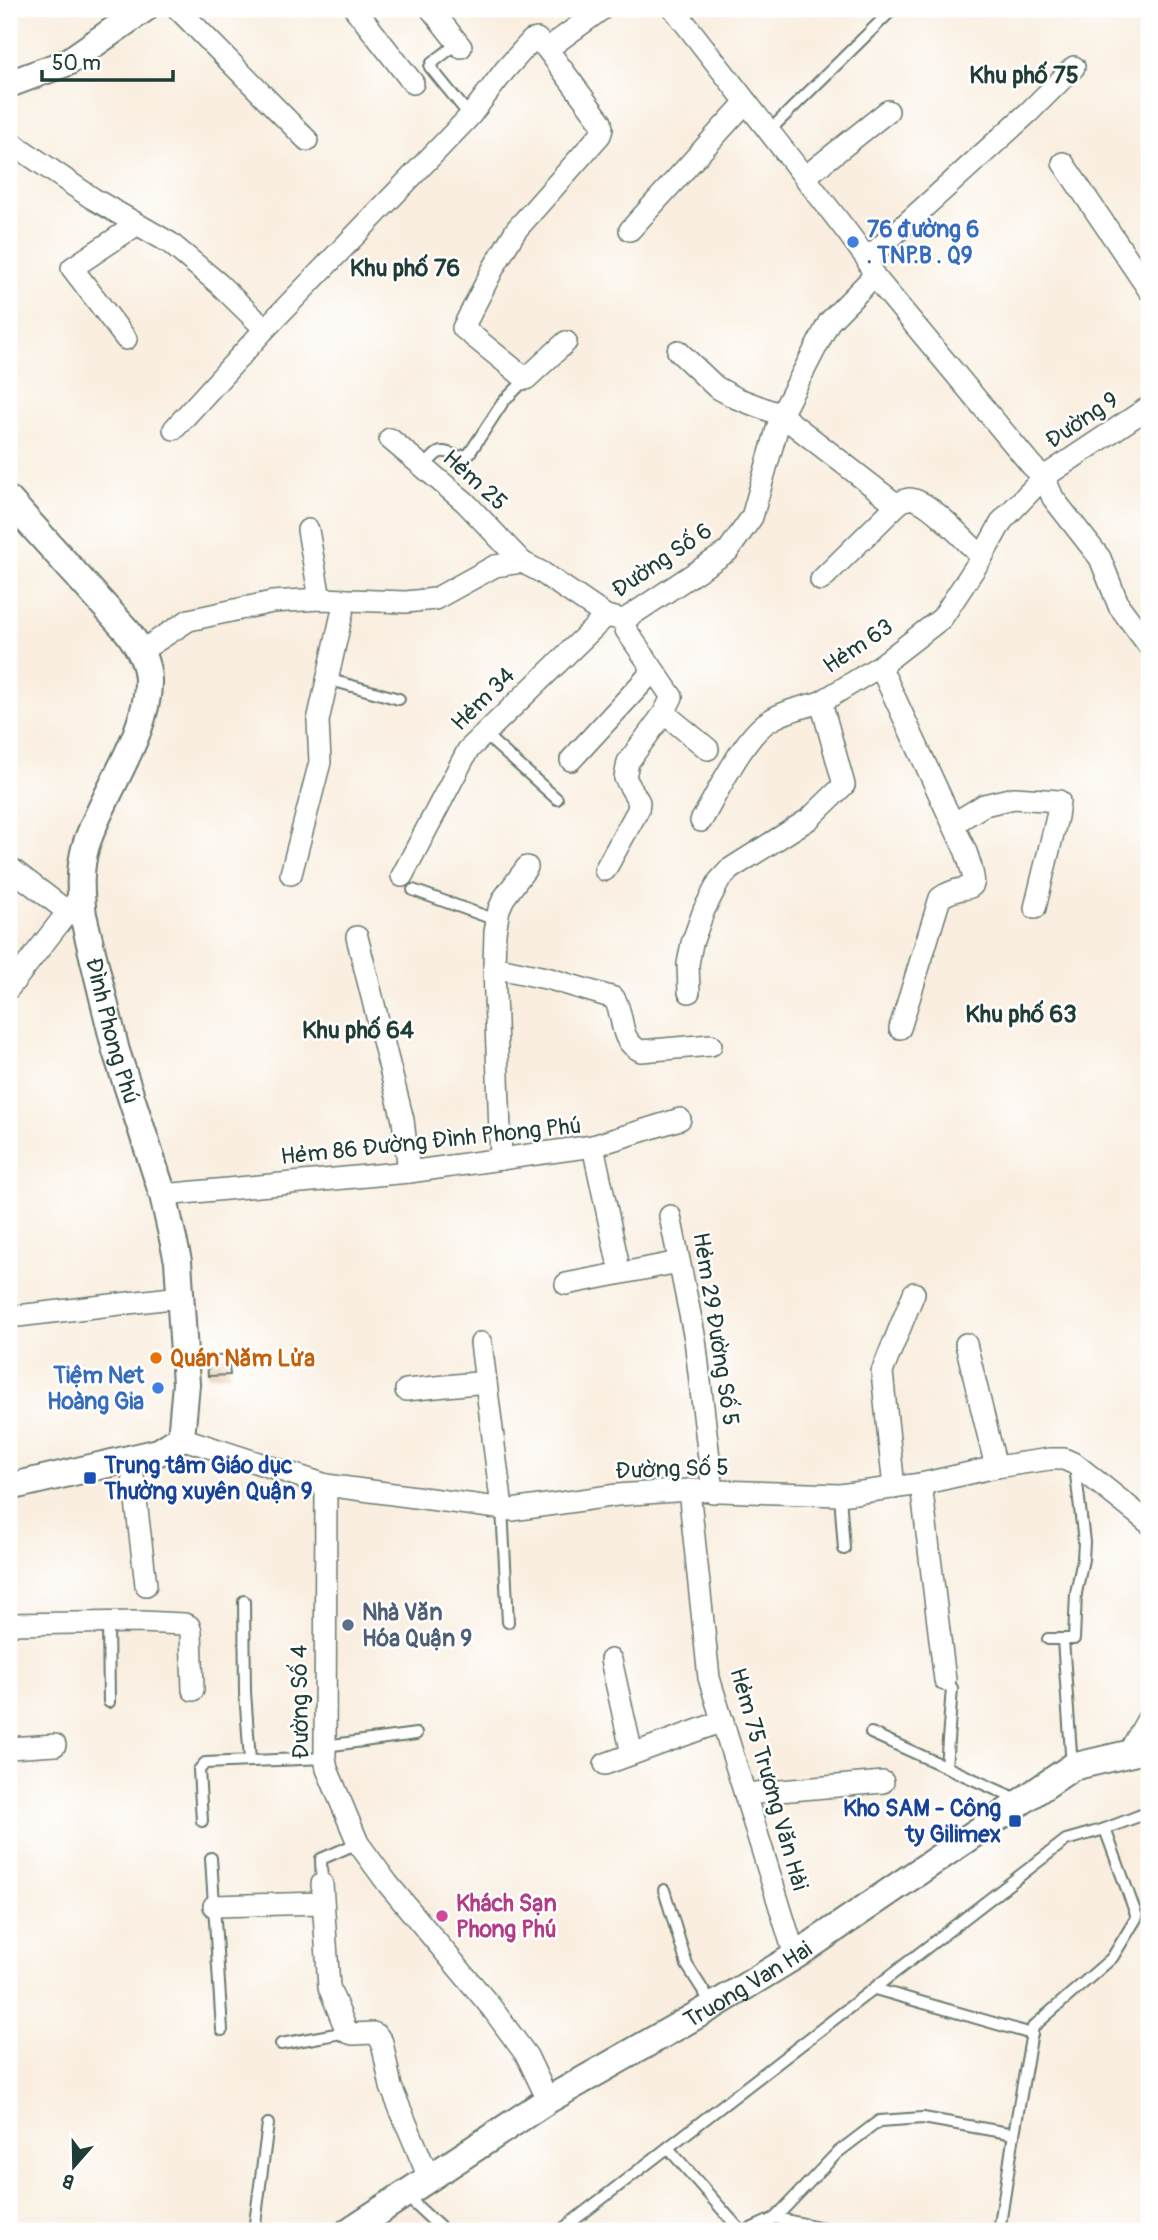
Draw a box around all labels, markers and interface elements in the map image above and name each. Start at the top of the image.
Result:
scale bar [42,38,173,82]
text: 50 m [52,50,101,77]
district label: Khu phố 75 [969,61,1079,90]
place label: 76 đường 6 . TNP.B . Q9 [867,215,979,270]
marker: 76 đường 6 . TNP.B . Q9 [845,234,861,250]
district label: Khu phố 76 [350,254,460,283]
street label: Đường 9 [1040,385,1124,455]
street label: Hẻm 25 [437,443,513,517]
street label: Đường Số 6 [607,516,717,604]
street label: Hẻm 63 [817,612,899,680]
street label: Hẻm 34 [445,661,521,737]
street label: Đình Phong Phú [79,955,147,1107]
district label: Khu phố 63 [965,1000,1077,1029]
district label: Khu phố 64 [302,1016,414,1045]
street label: Hẻm 86 Đường Đình Phong Phú [279,1111,583,1171]
street label: Hẻm 29 Đường Số 5 [686,1230,746,1428]
place label: Quán Năm Lửa [170,1344,315,1373]
marker: Quán Năm Lửa [148,1350,164,1366]
place label: Tiệm Net Hoàng Gia [47,1361,145,1416]
marker: Tiệm Net Hoàng Gia [150,1380,166,1396]
place label: Trung tâm Giáo dục Thường xuyên Quận 9 [103,1451,313,1506]
street label: Đường Số 5 [615,1453,729,1485]
marker: Trung tâm Giáo dục Thường xuyên Quận 9 [82,1470,98,1486]
place label: Nhà Văn Hóa Quận 9 [362,1598,472,1653]
marker: Nhà Văn Hóa Quận 9 [340,1617,356,1633]
street label: Đường Số 4 [285,1645,315,1759]
street label: Hẻm 75 Trương Văn Hải [723,1664,815,1894]
place label: Kho SAM - Công ty Gilimex [843,1794,1001,1849]
marker: Kho SAM - Công ty Gilimex [1007,1813,1023,1829]
place label: Khách Sạn Phong Phú [456,1889,557,1944]
marker: Khách Sạn Phong Phú [434,1908,450,1924]
street label: Truong Van Hai [678,1934,817,2034]
north arrow [38,2132,108,2202]
text: B [59,2168,78,2194]

